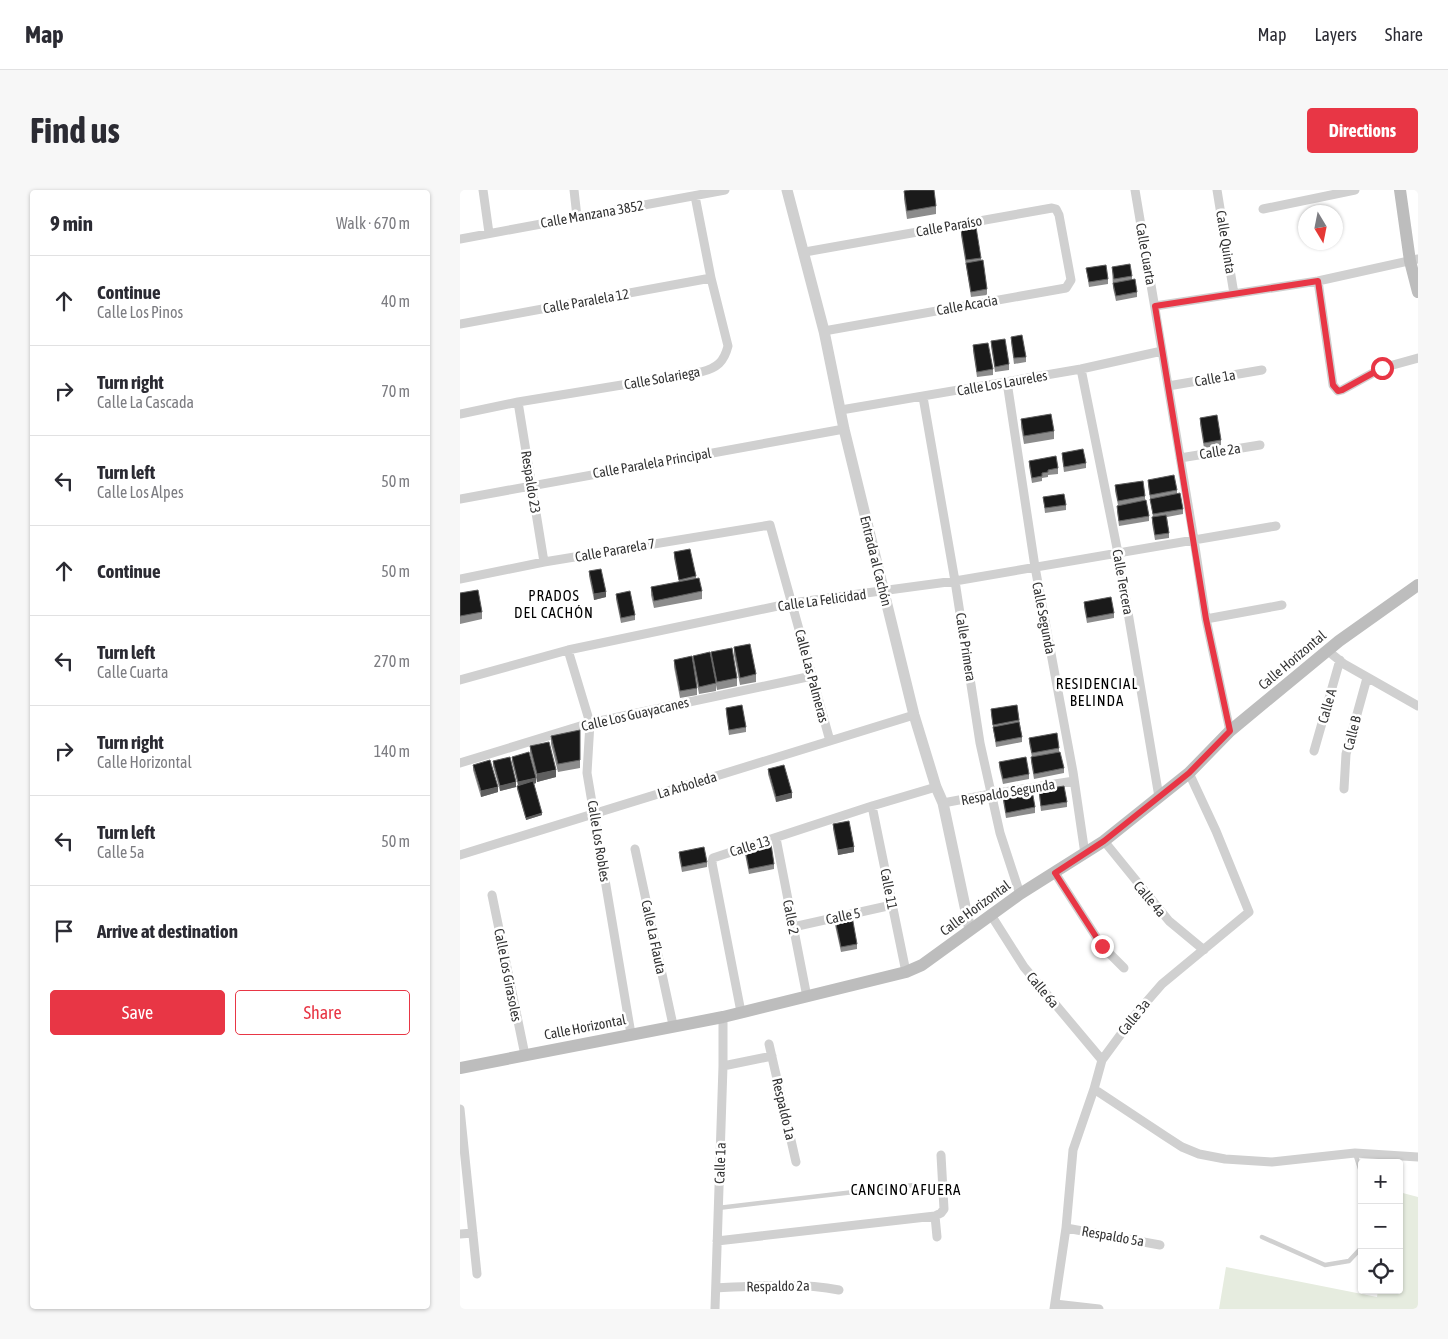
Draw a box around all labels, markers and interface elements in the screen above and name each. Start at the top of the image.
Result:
text: Map [25,21,64,48]
text: Map [1257,24,1286,45]
text: Layers [1314,24,1357,45]
text: Share [1385,24,1423,45]
button: Directions [1307,108,1418,153]
text: Find us [30,110,120,150]
street label: Calle Manzana 3852 [539,197,645,231]
north arrow [1298,205,1343,250]
street label: Calle Quinta [1213,209,1239,275]
text: 9 min [50,211,93,235]
street label: Calle Paraíso [915,212,983,240]
text: Walk · 670 m [336,214,410,232]
street label: Calle Cuarta [1133,222,1159,286]
text: Continue [97,281,161,303]
street label: Calle Paralela 12 [542,286,630,316]
icon: ahead [50,287,78,315]
text: 40 m [381,292,410,310]
street label: Calle Acacia [935,292,999,318]
text: Calle Los Pinos [97,303,183,321]
route start [1371,357,1394,380]
street label: Calle Solariega [623,363,701,393]
street label: Calle Los Laureles [956,367,1048,399]
street label: Calle 1a [1193,367,1237,389]
text: Turn right [97,371,164,393]
icon: right [50,377,78,405]
text: 70 m [381,382,410,400]
text: Calle La Cascada [97,393,194,411]
street label: Calle 2a [1198,440,1242,462]
street label: Calle Paralela Principal [591,445,713,481]
street label: Respaldo 23 [518,449,544,515]
text: Turn left [97,461,155,483]
icon: left [50,467,78,495]
text: 50 m [381,472,410,490]
text: Calle Los Alpes [97,483,184,501]
street label: Entrada al Cachón [857,514,895,608]
street label: Calle Pararela 7 [574,535,656,565]
street label: Calle Tercera [1109,548,1137,616]
icon: ahead [50,557,78,585]
text: Continue [97,560,161,582]
text: 50 m [381,562,410,580]
street label: Calle Segunda [1029,580,1059,656]
street label: Calle La Felicidad [777,586,867,614]
district label: PRADOS DEL CACHÓN [514,587,594,621]
street label: Calle Primera [953,611,979,683]
street label: Calle Horizontal [1255,627,1329,693]
street label: Calle Las Palmeras [792,628,832,724]
text: Turn left [97,641,155,663]
icon: left [50,647,78,675]
text: 270 m [374,652,410,670]
text: Calle Cuarta [97,663,168,681]
district label: RESIDENCIAL BELINDA [1056,675,1138,709]
street label: Calle A [1314,687,1340,725]
street label: Calle Los Guayacanes [580,694,690,734]
street label: Calle B [1340,714,1364,752]
text: Turn right [97,731,164,753]
icon: right [50,737,78,765]
text: 140 m [374,742,410,760]
text: Calle Horizontal [97,753,192,771]
street label: La Arboleda [655,768,719,802]
street label: Respaldo Segunda [960,776,1056,808]
street label: Calle Los Robles [585,799,613,883]
text: Turn left [97,821,155,843]
icon: left [50,827,78,855]
text: 50 m [381,832,410,850]
street label: Calle 13 [728,832,772,860]
text: Calle 5a [97,843,144,861]
street label: Calle 11 [877,867,901,911]
street label: Calle Horizontal [937,877,1013,939]
street label: Calle 4a [1131,878,1169,920]
street label: Calle La Flauta [638,898,670,976]
street label: Calle 2 [780,898,802,936]
street label: Calle 5 [824,905,862,927]
icon: arrive [50,917,78,945]
text: Arrive at destination [97,920,238,942]
street label: Calle Los Girasoles [491,927,525,1023]
route end [1091,935,1114,958]
street label: Calle 6a [1024,969,1062,1011]
button: Save [50,990,225,1035]
button: Share [235,990,410,1035]
street label: Calle 3a [1115,996,1153,1038]
street label: Calle Horizontal [543,1011,628,1043]
street label: Respaldo 1a [769,1076,799,1142]
street label: Calle 1a [711,1142,729,1184]
map controls [1358,1159,1403,1294]
button: + [1358,1159,1403,1204]
district label: CANCINO AFUERA [851,1181,961,1198]
button: − [1358,1204,1403,1249]
street label: Respaldo 5a [1080,1223,1146,1249]
button: locate [1358,1249,1403,1294]
street label: Respaldo 2a [746,1277,810,1295]

